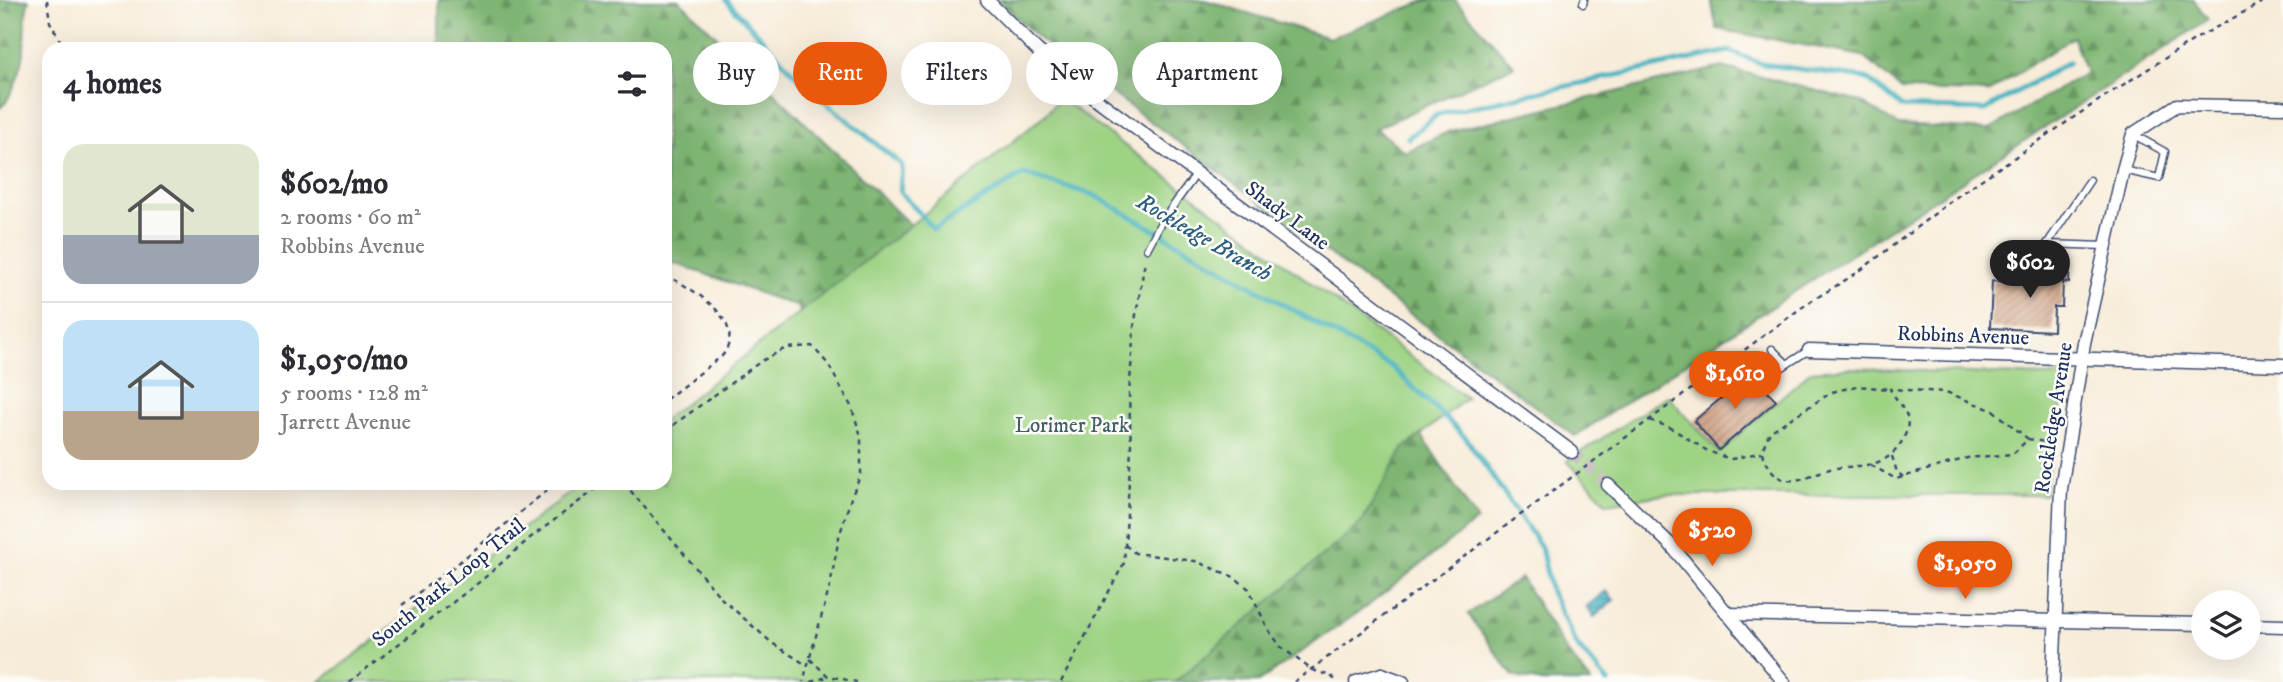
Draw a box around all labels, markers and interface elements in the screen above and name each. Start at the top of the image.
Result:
chip: Buy [693,42,779,105]
chip: Rent [793,42,887,105]
chip: Filters [901,42,1012,105]
chip: New [1026,42,1118,105]
chip: Apartment [1132,42,1282,105]
icon: filters [613,65,651,103]
text: 4 homes [63,66,162,103]
text: $602/mo [280,166,388,203]
icon: home [119,172,203,256]
street label: Shady Lane [1239,176,1335,256]
water label: Rockledge Branch [1130,187,1277,288]
text: 2 rooms · 60 m² [280,203,421,232]
text: Robbins Avenue [280,232,425,261]
pin: $602 [1989,240,2071,300]
text: $602 [2006,248,2054,277]
street label: Robbins Avenue [1896,321,2030,351]
street label: Rockledge Avenue [2029,340,2079,496]
text: $1,050/mo [280,342,408,379]
icon: home [119,348,203,432]
pin: $1,610 [1678,352,1792,411]
text: $1,610 [1705,359,1765,388]
text: 5 rooms · 128 m² [280,379,428,408]
text: Jarrett Avenue [280,408,411,437]
park label: Lorimer Park [1015,413,1130,439]
pin: $520 [1671,508,1753,568]
street label: South Park Loop Trail [367,513,532,653]
text: $520 [1688,516,1736,545]
pin: $1,050 [1908,542,2022,601]
text: $1,050 [1933,549,1997,578]
map controls [2191,590,2261,660]
button: layers [2191,590,2261,660]

